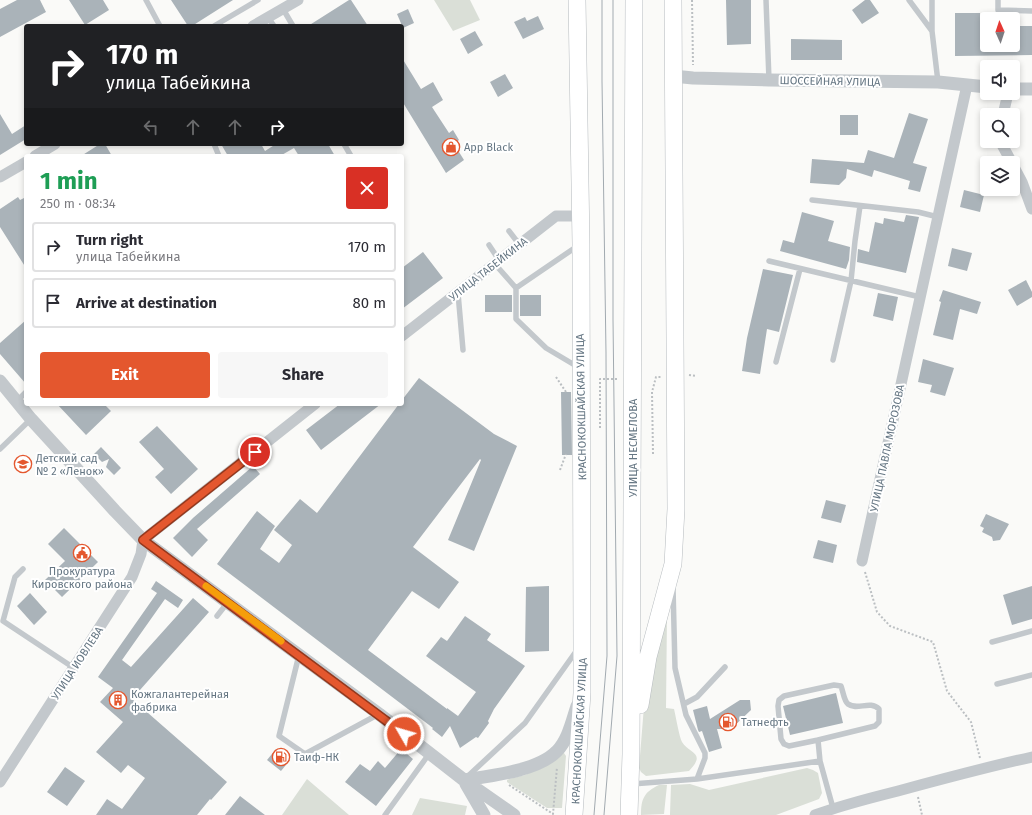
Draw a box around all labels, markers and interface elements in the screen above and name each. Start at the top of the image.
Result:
north arrow [980,12,1020,52]
map controls [980,12,1020,196]
text: 170 m [106,38,178,71]
icon: right [40,40,92,92]
button: sound [980,60,1020,100]
text: улица Табейкина [106,72,251,94]
street label: ШОССЕЙНАЯ УЛИЦА [780,74,881,89]
button: search [980,108,1020,148]
icon: left [140,116,162,138]
icon: ahead [182,116,204,138]
icon: ahead [224,116,246,138]
icon: right [266,116,288,138]
shop icon: App Black [441,137,461,157]
place label: App Black [464,141,513,154]
button: layers [980,156,1020,196]
text: 1 min [40,167,98,195]
button: close [346,167,388,209]
text: 250 m · 08:34 [40,196,116,211]
text: Turn right [76,231,143,249]
street label: УЛИЦА ТАБЕЙКИНА [446,234,531,304]
icon: right [42,236,64,258]
text: 170 m [348,238,386,256]
text: улица Табейкина [76,249,181,264]
icon: arrive [42,292,64,314]
text: Arrive at destination [76,294,217,312]
text: 80 m [353,294,386,312]
street label: КРАСНОКОКШАЙСКАЯ УЛИЦА [574,333,589,480]
button: Exit [40,352,210,398]
button: Share [218,352,388,398]
street label: УЛИЦА ПАВЛА МОРОЗОВА [868,383,908,513]
street label: УЛИЦА НЕСМЕЛОВА [627,398,640,497]
pin [238,435,272,469]
icon: arrive [244,441,266,463]
place label: Детский сад № 2 «Ленок» [35,452,104,478]
school or university icon: Детский сад № 2 «Ленок» [13,454,33,474]
public building icon: Прокуратура Кировского района [72,543,92,563]
place label: Прокуратура Кировского района [31,565,133,591]
street label: УЛИЦА ИОВЛЕВА [49,624,106,702]
street label: КРАСНОКОКШАЙСКАЯ УЛИЦА [569,657,590,805]
place label: Кожгалантерейная фабрика [131,688,229,714]
building icon: Кожгалантерейная фабрика [108,690,128,710]
fuel station icon: Татнефть [718,712,738,732]
position arrow [383,713,425,755]
place label: Татнефть [741,716,789,729]
fuel station icon: Таиф-НК [271,747,291,767]
place label: Таиф-НК [294,751,340,764]

